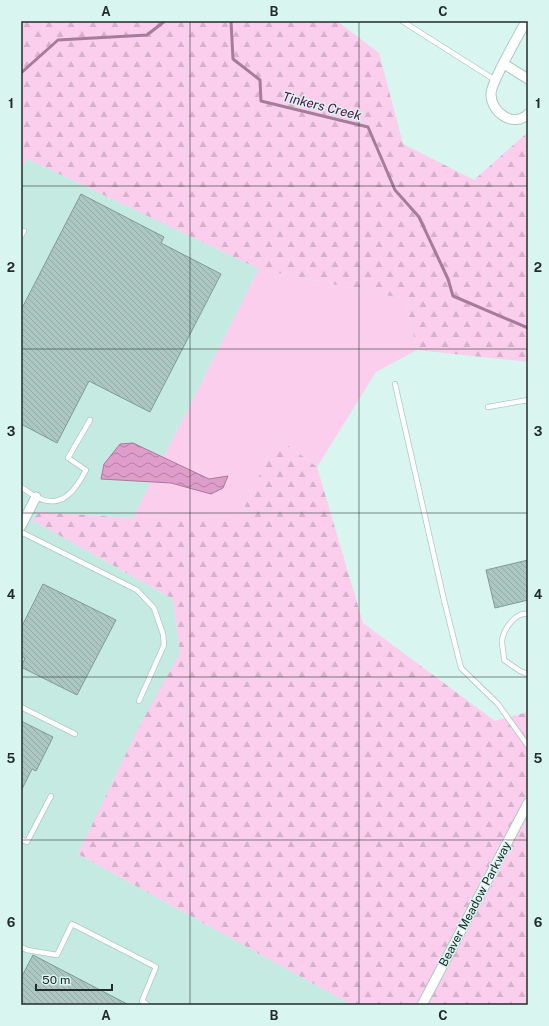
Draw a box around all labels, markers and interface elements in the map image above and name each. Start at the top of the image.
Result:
text: A [101,4,111,19]
text: B [270,4,279,19]
text: C [438,4,448,19]
water label: Tinkers Creek [281,89,363,123]
text: 1 [8,96,14,111]
text: 1 [535,96,541,111]
text: 2 [7,260,15,275]
text: 2 [534,260,542,275]
text: 3 [7,424,16,439]
text: 3 [534,424,543,439]
text: 4 [7,587,16,602]
text: 4 [534,587,543,602]
text: 5 [7,751,16,766]
text: 5 [534,751,543,766]
street label: Beaver Meadow Parkway [436,839,514,969]
text: 6 [7,915,16,930]
text: 6 [534,915,543,930]
scale bar [36,966,112,992]
text: 50 m [42,973,70,987]
text: A [101,1008,111,1023]
text: B [270,1008,279,1023]
text: C [438,1008,448,1023]

